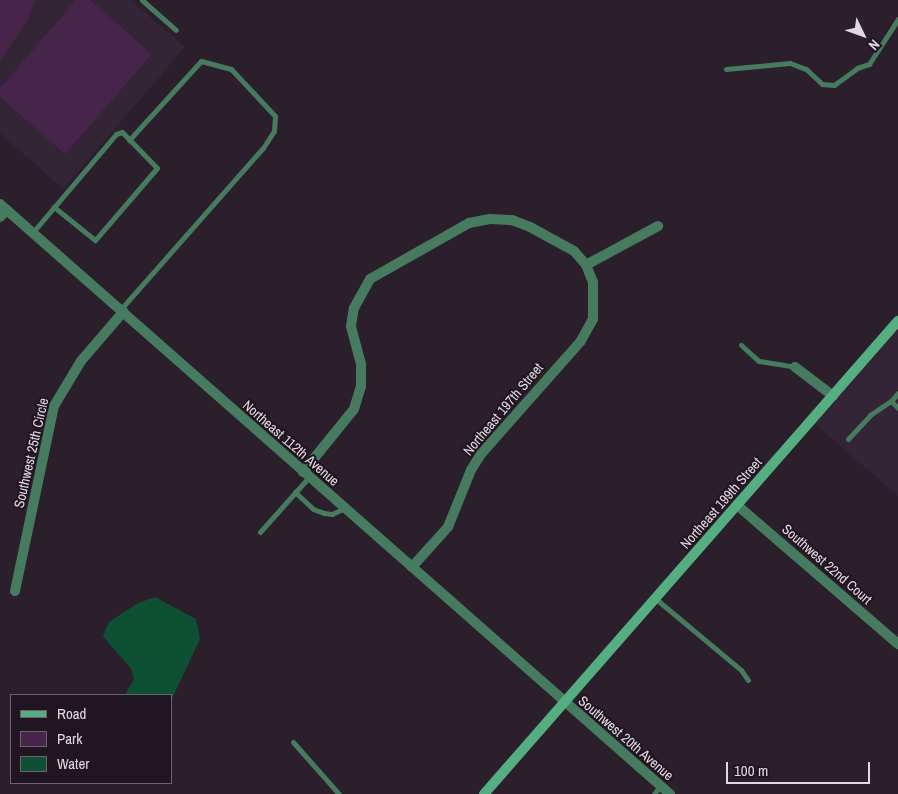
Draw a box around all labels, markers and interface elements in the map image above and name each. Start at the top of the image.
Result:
north arrow [838,10,888,60]
text: N [865,36,884,54]
street label: Northeast 197th Street [459,359,547,459]
street label: Southwest 25th Circle [10,396,52,510]
street label: Northeast 112th Avenue [239,396,343,490]
street label: Northeast 199th Street [677,454,765,552]
street label: Southwest 22nd Court [779,520,875,608]
street label: Southwest 20th Avenue [575,692,677,784]
legend [10,694,172,784]
text: Road [57,703,86,724]
text: Park [57,728,82,749]
scale bar [728,752,872,784]
text: Water [57,753,89,774]
text: 100 m [734,760,768,781]

